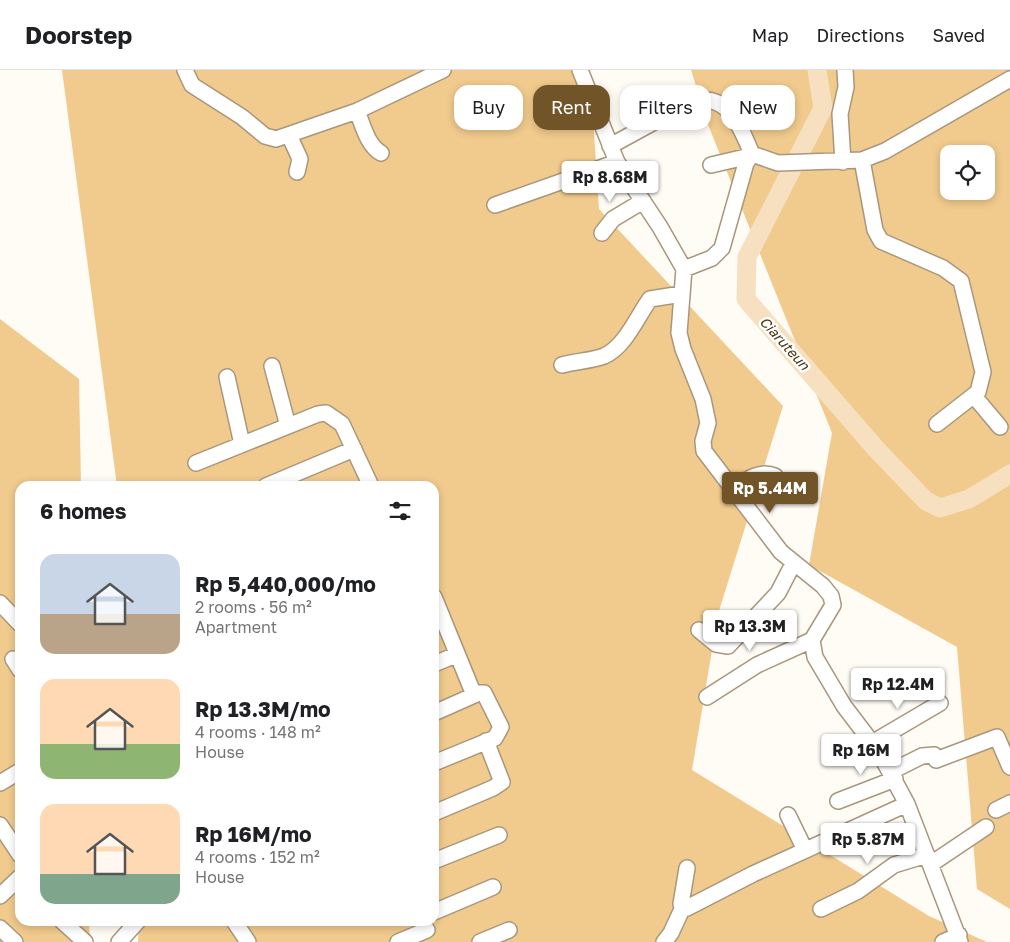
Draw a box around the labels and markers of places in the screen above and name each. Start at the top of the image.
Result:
pin: Rp 8.68M [558,160,662,203]
pin: Rp 5.44M [718,472,822,514]
pin: Rp 13.3M [698,610,802,652]
pin: Rp 12.4M [846,668,950,710]
pin: Rp 16M [820,734,902,776]
pin: Rp 5.87M [816,822,920,865]

